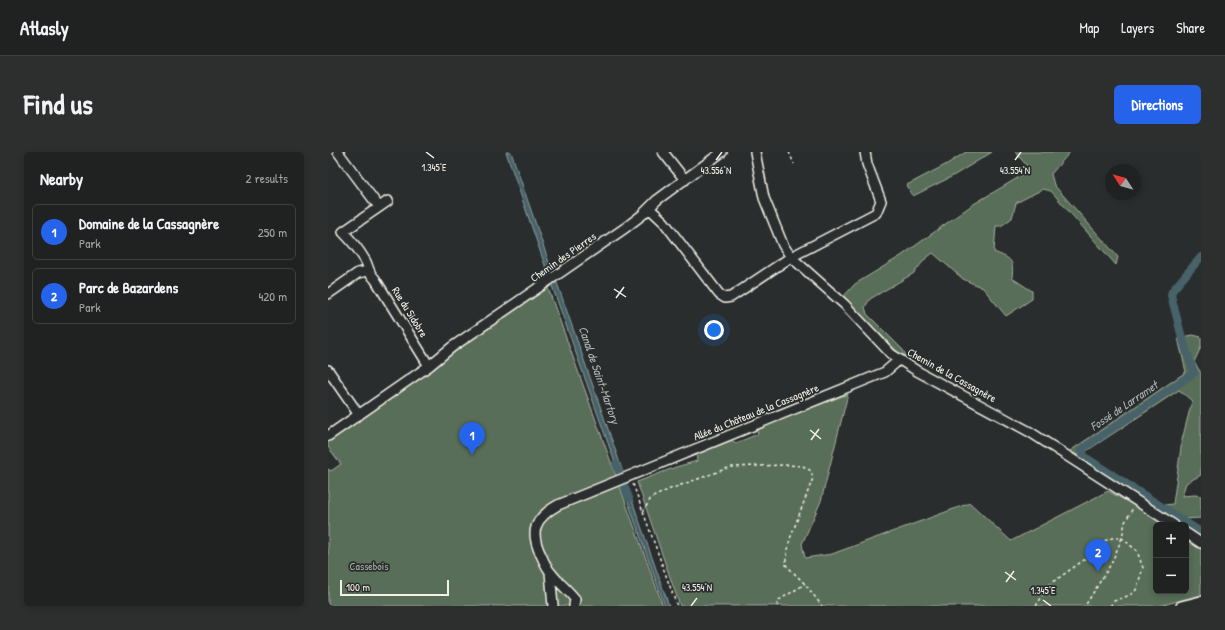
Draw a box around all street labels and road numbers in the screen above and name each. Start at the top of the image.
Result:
street label: Chemin des Pierres [527,229,599,285]
street label: Rue du Sidobre [389,284,431,340]
street label: Chemin de la Cassagnère [905,345,999,406]
street label: Allée du Château de la Cassagnère [691,380,821,444]

